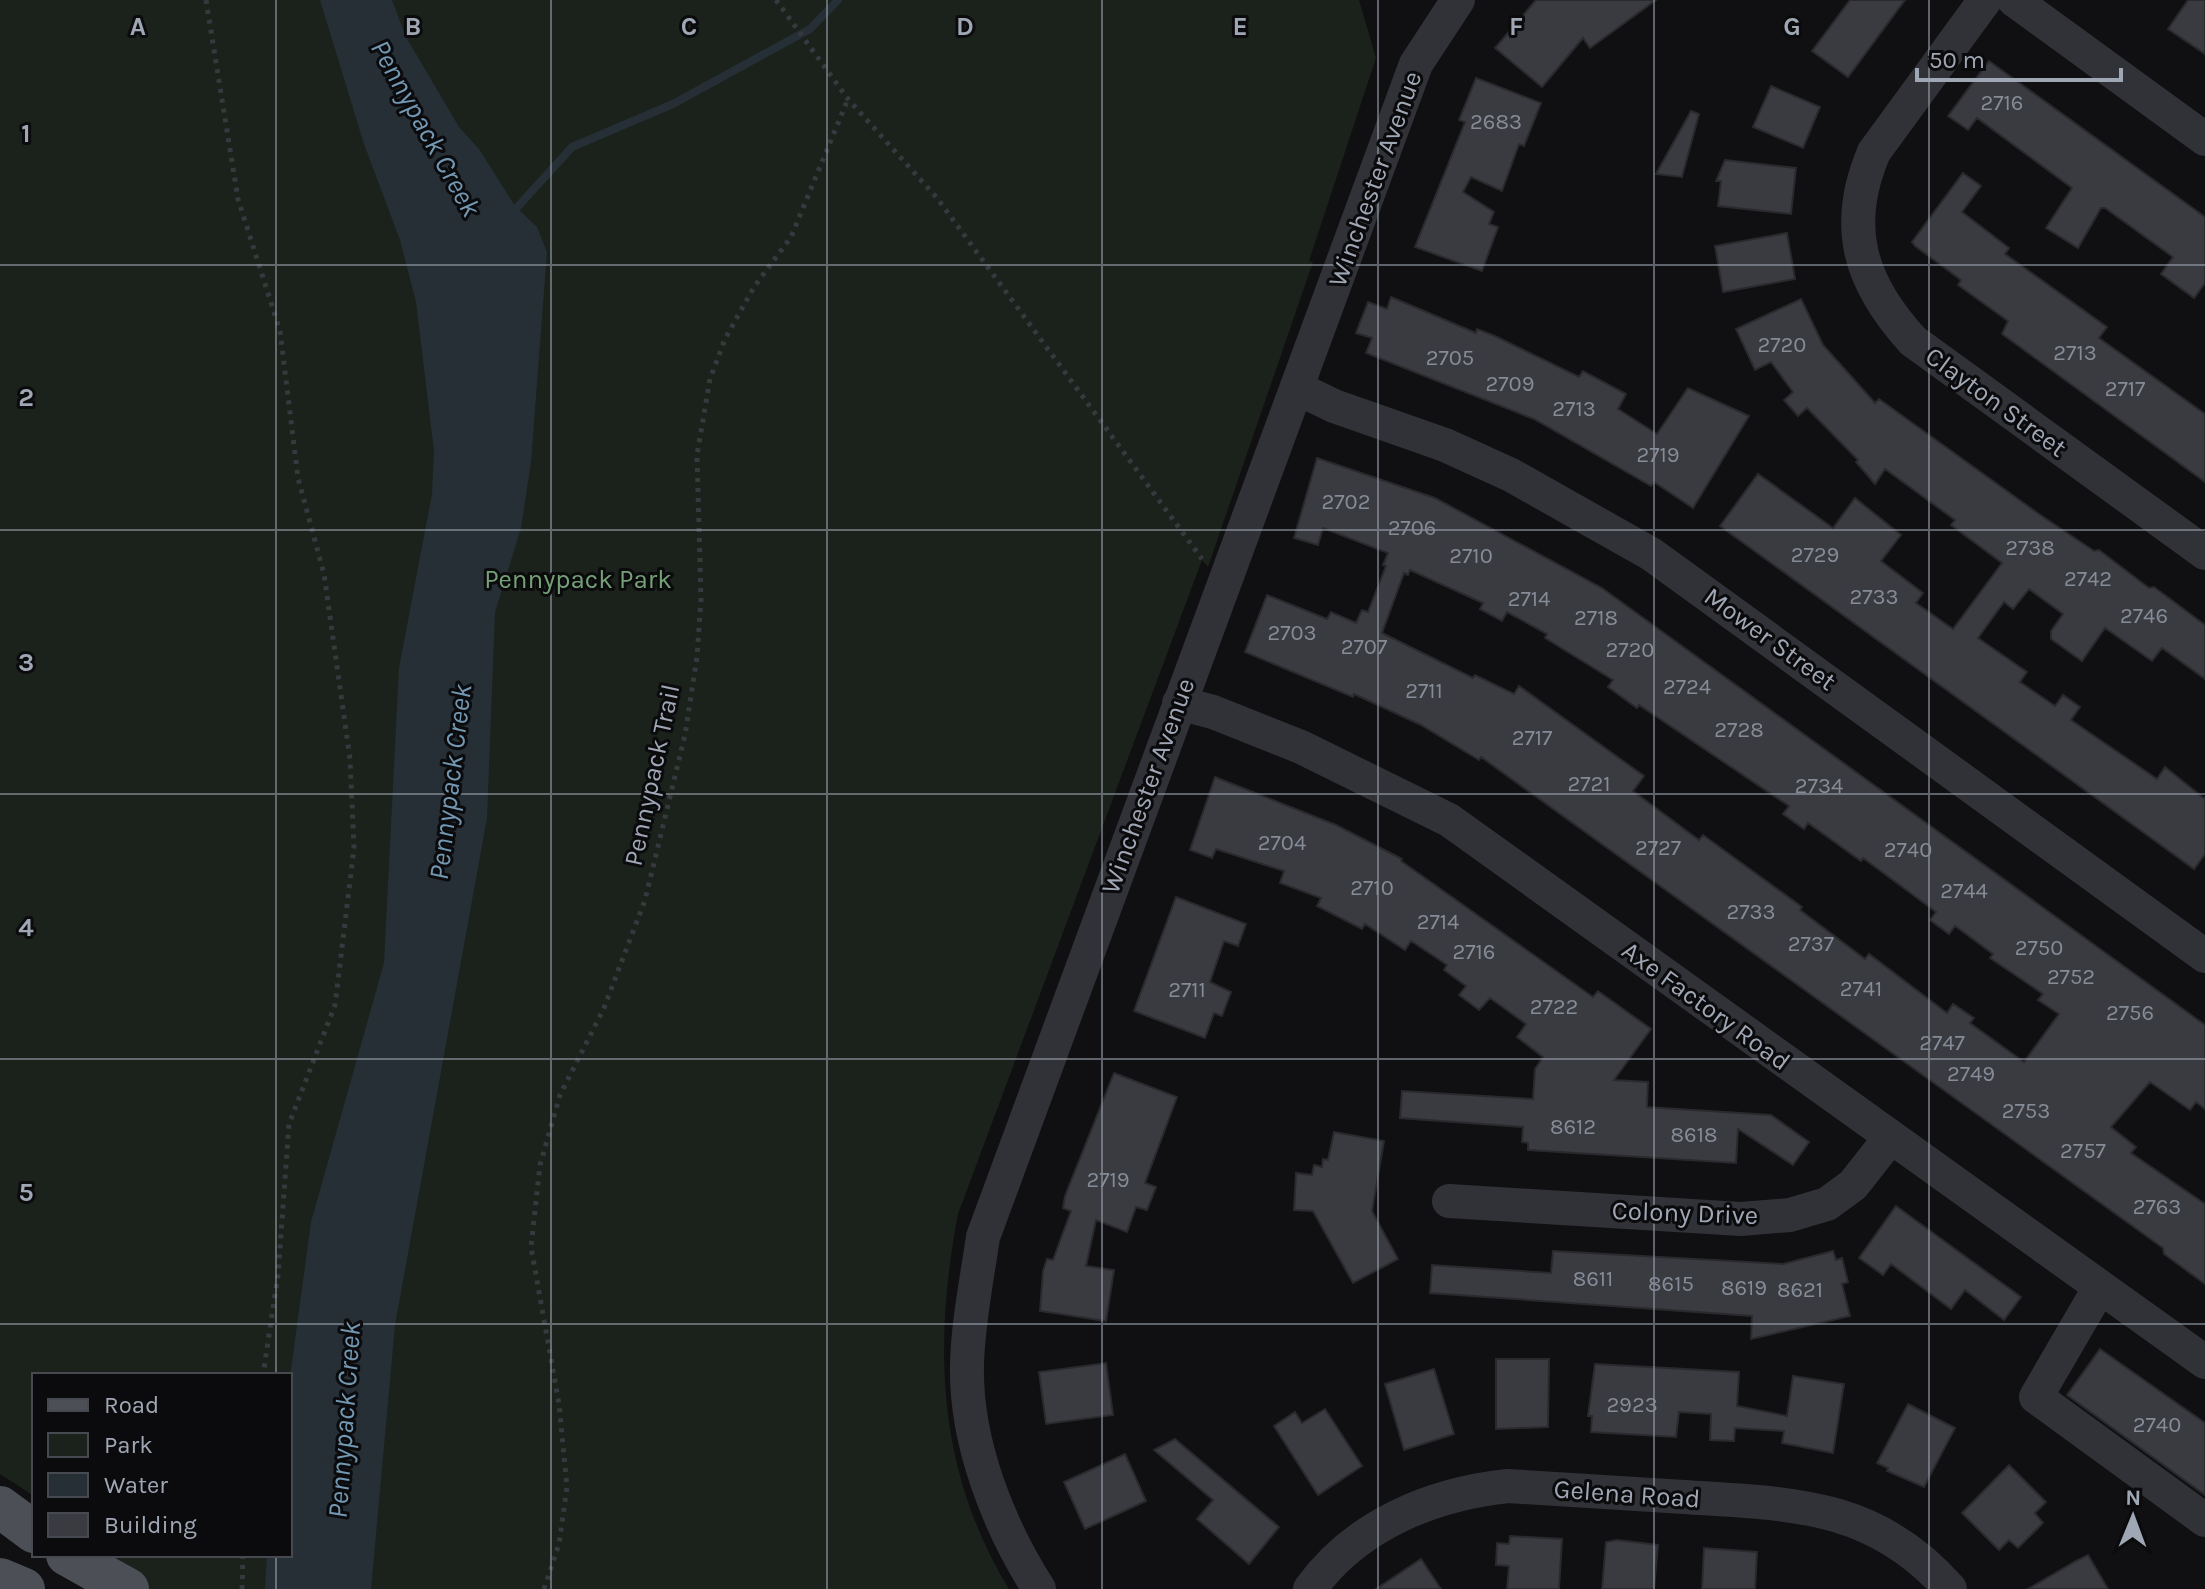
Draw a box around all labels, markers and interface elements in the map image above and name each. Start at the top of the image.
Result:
text: A [130,11,146,42]
text: B [405,11,421,42]
text: C [681,11,697,42]
text: D [956,11,974,42]
text: E [1232,11,1248,42]
text: F [1509,11,1523,42]
text: G [1783,11,1801,42]
scale bar [1917,32,2121,82]
water label: Pennypack Creek [364,34,489,223]
text: 50 m [1929,46,1985,74]
street label: Winchester Avenue [1322,67,1428,291]
house number: 2716 [1981,90,2023,116]
house number: 2683 [1470,109,1522,135]
text: 1 [21,118,31,149]
house number: 2720 [1758,332,1806,358]
street label: Clayton Street [1919,340,2073,464]
house number: 2713 [2053,340,2097,366]
house number: 2705 [1426,345,1474,371]
house number: 2709 [1486,371,1534,397]
house number: 2717 [2105,376,2145,402]
text: 2 [18,382,34,413]
house number: 2713 [1552,396,1596,422]
house number: 2719 [1636,442,1680,468]
house number: 2702 [1322,489,1370,515]
house number: 2706 [1388,515,1436,541]
house number: 2738 [2005,535,2055,561]
house number: 2729 [1791,542,1839,568]
house number: 2710 [1449,543,1493,569]
park label: Pennypack Park [484,564,672,595]
house number: 2742 [2064,566,2112,592]
street label: Mower Street [1698,581,1842,697]
house number: 2733 [1849,584,1899,610]
house number: 2714 [1508,586,1550,612]
house number: 2746 [2120,603,2168,629]
house number: 2718 [1574,605,1618,631]
house number: 2703 [1267,620,1317,646]
house number: 2707 [1341,634,1387,660]
house number: 2720 [1606,637,1654,663]
text: 3 [18,647,34,678]
street label: Winchester Avenue [1095,674,1201,898]
house number: 2724 [1663,674,1711,700]
house number: 2711 [1405,678,1443,704]
water label: Pennypack Creek [422,681,478,882]
street label: Pennypack Trail [618,681,686,869]
house number: 2728 [1714,717,1764,743]
house number: 2717 [1512,725,1552,751]
house number: 2721 [1567,771,1611,797]
house number: 2734 [1795,773,1843,799]
house number: 2704 [1258,830,1306,856]
house number: 2727 [1635,835,1681,861]
house number: 2740 [1884,837,1932,863]
house number: 2710 [1350,875,1394,901]
house number: 2744 [1940,878,1988,904]
house number: 2733 [1726,899,1776,925]
house number: 2714 [1417,909,1459,935]
text: 4 [18,912,34,943]
house number: 2737 [1788,931,1834,957]
street label: Axe Factory Road [1616,935,1796,1077]
house number: 2750 [2015,935,2063,961]
house number: 2716 [1453,939,1495,965]
house number: 2752 [2047,964,2095,990]
house number: 2741 [1840,976,1882,1002]
house number: 2711 [1168,977,1206,1003]
house number: 2722 [1530,994,1578,1020]
house number: 2756 [2106,1000,2154,1026]
house number: 2747 [1919,1030,1965,1056]
house number: 2749 [1947,1061,1995,1087]
house number: 2753 [2002,1098,2050,1124]
house number: 8612 [1550,1114,1596,1140]
house number: 8618 [1671,1122,1717,1148]
house number: 2757 [2060,1138,2106,1164]
house number: 2719 [1086,1167,1130,1193]
text: 5 [18,1177,34,1208]
house number: 2763 [2133,1194,2181,1220]
street label: Colony Drive [1611,1195,1759,1231]
house number: 8611 [1573,1266,1613,1292]
house number: 8615 [1648,1271,1694,1297]
house number: 8619 [1721,1275,1767,1301]
house number: 8621 [1777,1277,1823,1303]
water label: Pennypack Creek [321,1320,367,1519]
legend [32,1373,292,1557]
text: Road [104,1391,159,1419]
house number: 2923 [1606,1392,1658,1418]
house number: 2740 [2133,1412,2181,1438]
text: Park [104,1431,153,1459]
text: Water [104,1471,168,1499]
street label: Gelena Road [1553,1473,1701,1515]
north arrow [2093,1477,2173,1557]
text: N [2125,1485,2141,1511]
text: Building [104,1511,197,1539]

